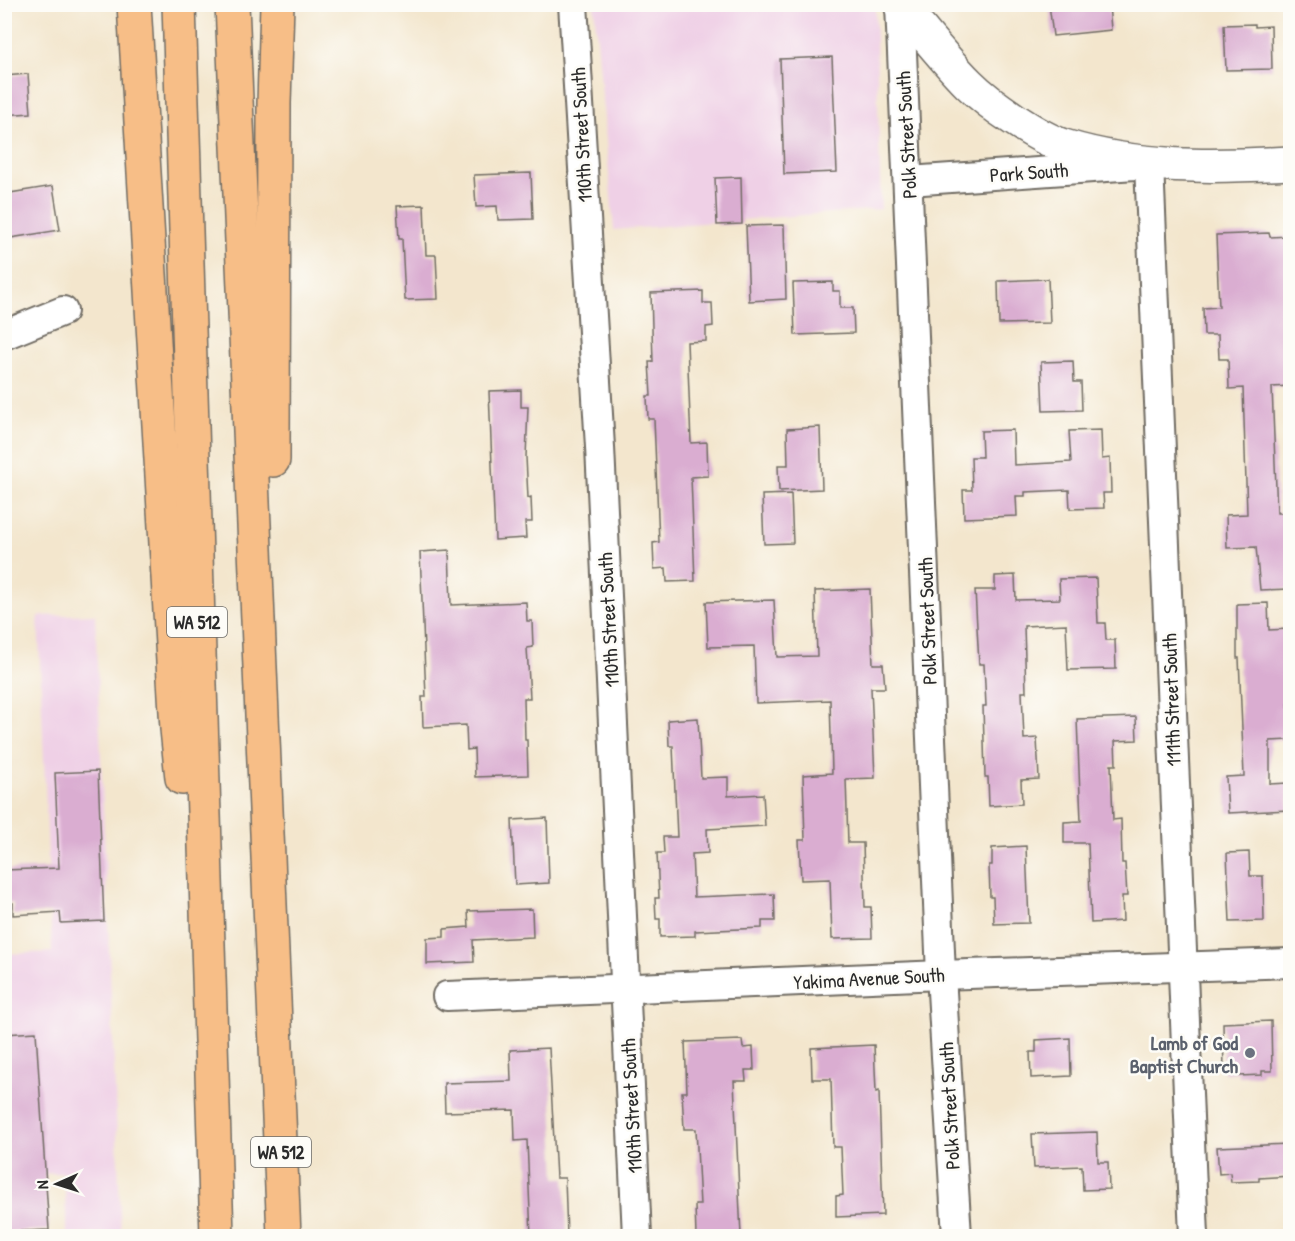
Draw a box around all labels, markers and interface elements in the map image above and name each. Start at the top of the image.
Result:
street label: 110th Street South [564,67,598,203]
street label: Polk Street South [889,71,923,199]
street label: Park South [989,156,1069,188]
street label: 110th Street South [591,552,625,688]
street label: Polk Street South [911,557,943,685]
road number: WA 512 [167,607,227,637]
street label: 111th Street South [1155,633,1187,767]
street label: Yakima Avenue South [793,961,945,995]
place label: Lamb of God Baptist Church [1130,1029,1239,1080]
street label: 110th Street South [614,1038,648,1174]
street label: Polk Street South [932,1042,966,1170]
marker: Lamb of God Baptist Church [1243,1046,1257,1060]
road number: WA 512 [251,1137,311,1167]
north arrow [27,1154,87,1214]
text: N [31,1179,53,1190]

